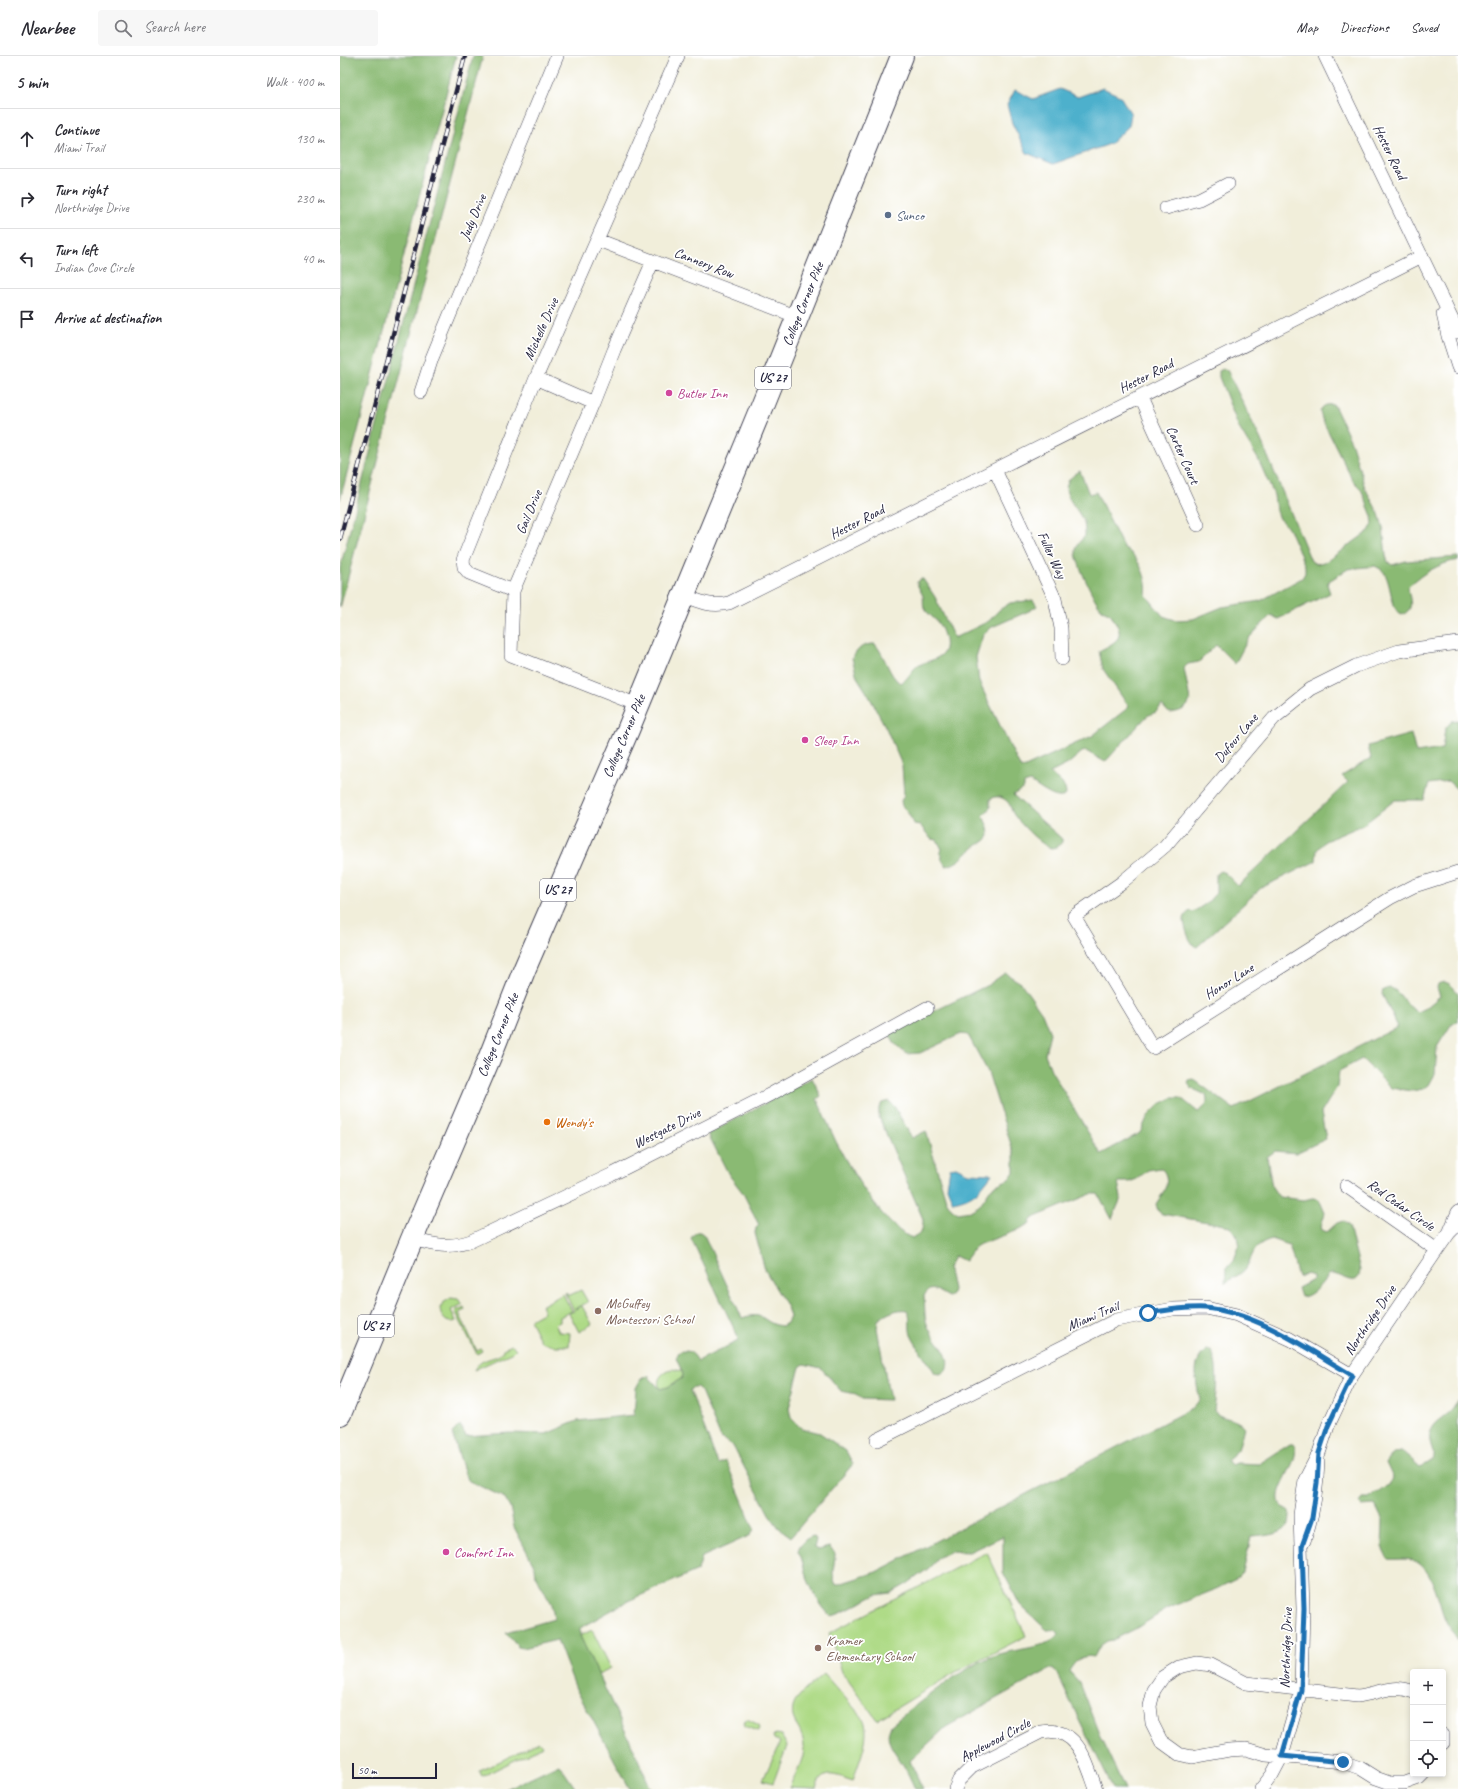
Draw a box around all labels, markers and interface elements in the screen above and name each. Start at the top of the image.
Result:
search box [98,10,378,46]
text: Nearbee [20,16,74,40]
icon: search [112,17,134,39]
text: Search here [144,18,205,37]
text: Map [1297,19,1318,36]
text: Directions [1340,19,1389,36]
text: Saved [1411,19,1438,36]
text: 5 min [16,72,48,93]
text: Walk · 400 m [265,74,324,90]
text: Continue [54,121,99,140]
street label: Hester Road [1369,122,1412,184]
icon: ahead [16,128,38,150]
text: 130 m [296,131,324,147]
text: Miami Trail [54,140,104,156]
text: Turn right [54,181,107,200]
icon: right [16,188,38,210]
street label: Judy Drive [455,190,491,243]
text: 230 m [296,191,324,207]
text: Northridge Drive [54,200,129,216]
place label: Sunco [896,207,926,224]
marker: Sunco [883,210,893,220]
text: Turn left [54,241,97,260]
street label: Cannery Row [672,244,738,283]
icon: left [16,248,38,270]
text: 40 m [302,251,324,267]
street label: College Corner Pike [779,258,828,348]
text: Indian Cove Circle [54,260,134,276]
street label: Michelle Drive [520,294,563,363]
icon: arrive [16,308,38,330]
text: Arrive at destination [54,309,161,328]
street label: Hester Road [1116,354,1178,397]
road number: US 27 [755,367,791,389]
place label: Butler Inn [677,385,728,402]
marker: Butler Inn [664,388,674,398]
street label: Carter Court [1163,423,1204,488]
street label: Gail Drive [512,486,546,537]
street label: Hester Road [827,500,889,543]
street label: Fuller Way [1034,529,1071,582]
street label: College Corner Pike [599,691,650,780]
street label: Dufour Lane [1211,709,1262,766]
place label: Sleep Inn [813,732,859,749]
marker: Sleep Inn [800,735,810,745]
road number: US 27 [540,879,576,901]
street label: Honor Lane [1201,958,1258,1003]
street label: College Corner Pike [474,989,523,1079]
street label: Westgate Drive [631,1103,704,1152]
place label: Wendy's [555,1114,594,1131]
marker: Wendy's [542,1117,552,1127]
street label: Red Cedar Circle [1364,1176,1439,1235]
street label: Northridge Drive [1340,1281,1400,1358]
place label: McGuffey Montessori School [606,1295,695,1328]
street label: Miami Trail [1065,1297,1124,1334]
route start [1139,1304,1157,1322]
marker: McGuffey Montessori School [593,1306,603,1316]
road number: US 27 [358,1315,394,1337]
place label: Comfort Inn [454,1544,514,1561]
marker: Comfort Inn [441,1547,451,1557]
street label: Northridge Drive [1276,1606,1296,1689]
place label: Kramer Elementary School [826,1632,916,1665]
marker: Kramer Elementary School [813,1643,823,1653]
map controls [1410,1669,1446,1777]
button: + [1410,1669,1446,1705]
button: − [1410,1705,1446,1741]
street label: Applewood Circle [957,1714,1034,1766]
button: locate [1410,1741,1446,1777]
route end [1334,1753,1352,1771]
scale bar [352,1761,437,1780]
text: 50 m [358,1763,377,1777]

